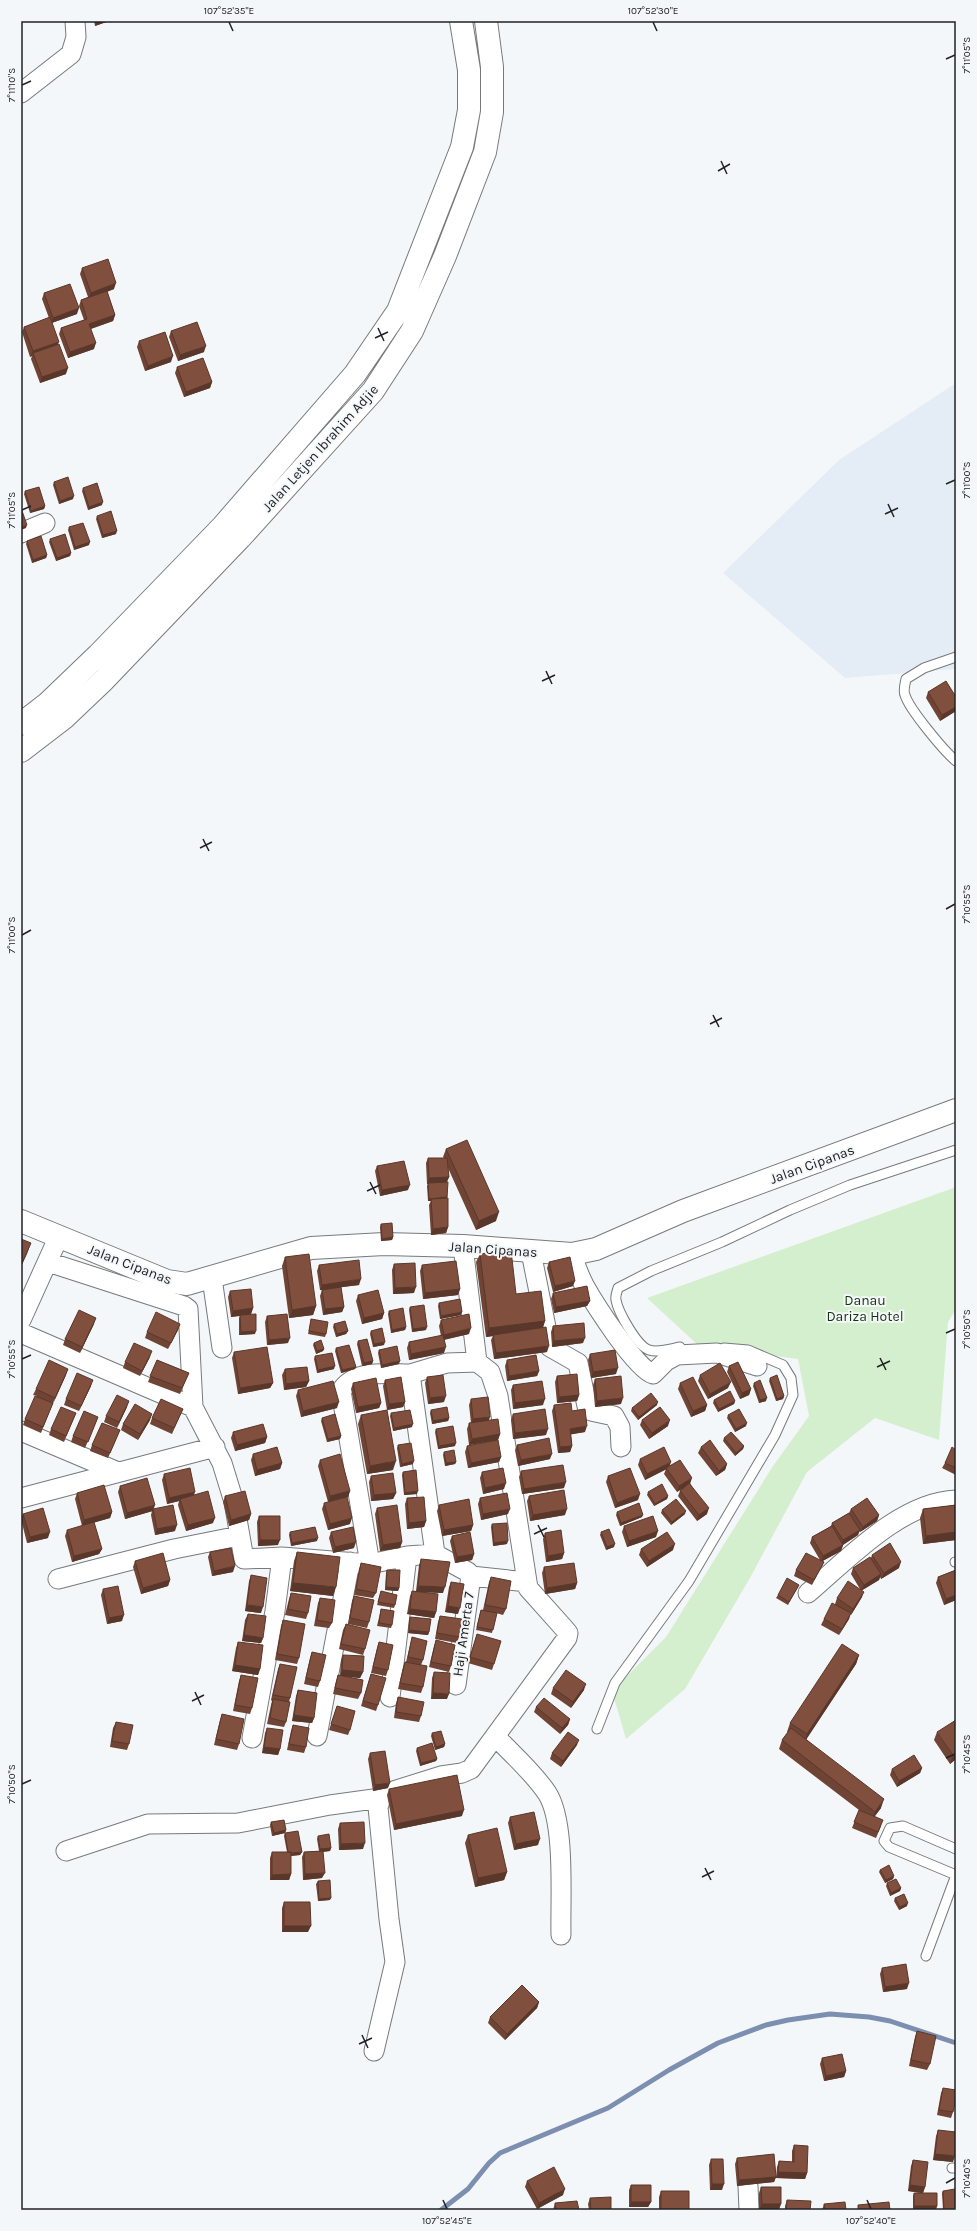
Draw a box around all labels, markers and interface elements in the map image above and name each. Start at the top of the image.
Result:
text: 107°52'35"E [204,5,254,17]
text: 107°52'30"E [628,5,678,17]
text: 7°11'05"S [961,37,973,73]
text: 7°11'10"S [6,68,18,102]
street label: Jalan Letjen Ibrahim Adjie [259,381,382,515]
text: 7°11'00"S [961,461,973,499]
text: 7°11'05"S [6,492,18,528]
text: 7°10'55"S [961,884,973,924]
text: 7°11'00"S [6,916,18,954]
street label: Jalan Cipanas [767,1141,857,1188]
street label: Jalan Cipanas [448,1238,538,1261]
street label: Jalan Cipanas [85,1241,174,1288]
park label: Danau Dariza Hotel [826,1292,904,1325]
text: 7°10'50"S [961,1309,973,1349]
text: 7°10'55"S [6,1339,18,1379]
street label: Haji Amerta 7 [449,1590,478,1677]
text: 7°10'45"S [961,1734,973,1774]
text: 7°10'50"S [6,1764,18,1804]
text: 7°10'40"S [961,2158,973,2198]
text: 107°52'45"E [422,2215,472,2227]
text: 107°52'40"E [846,2215,896,2227]

